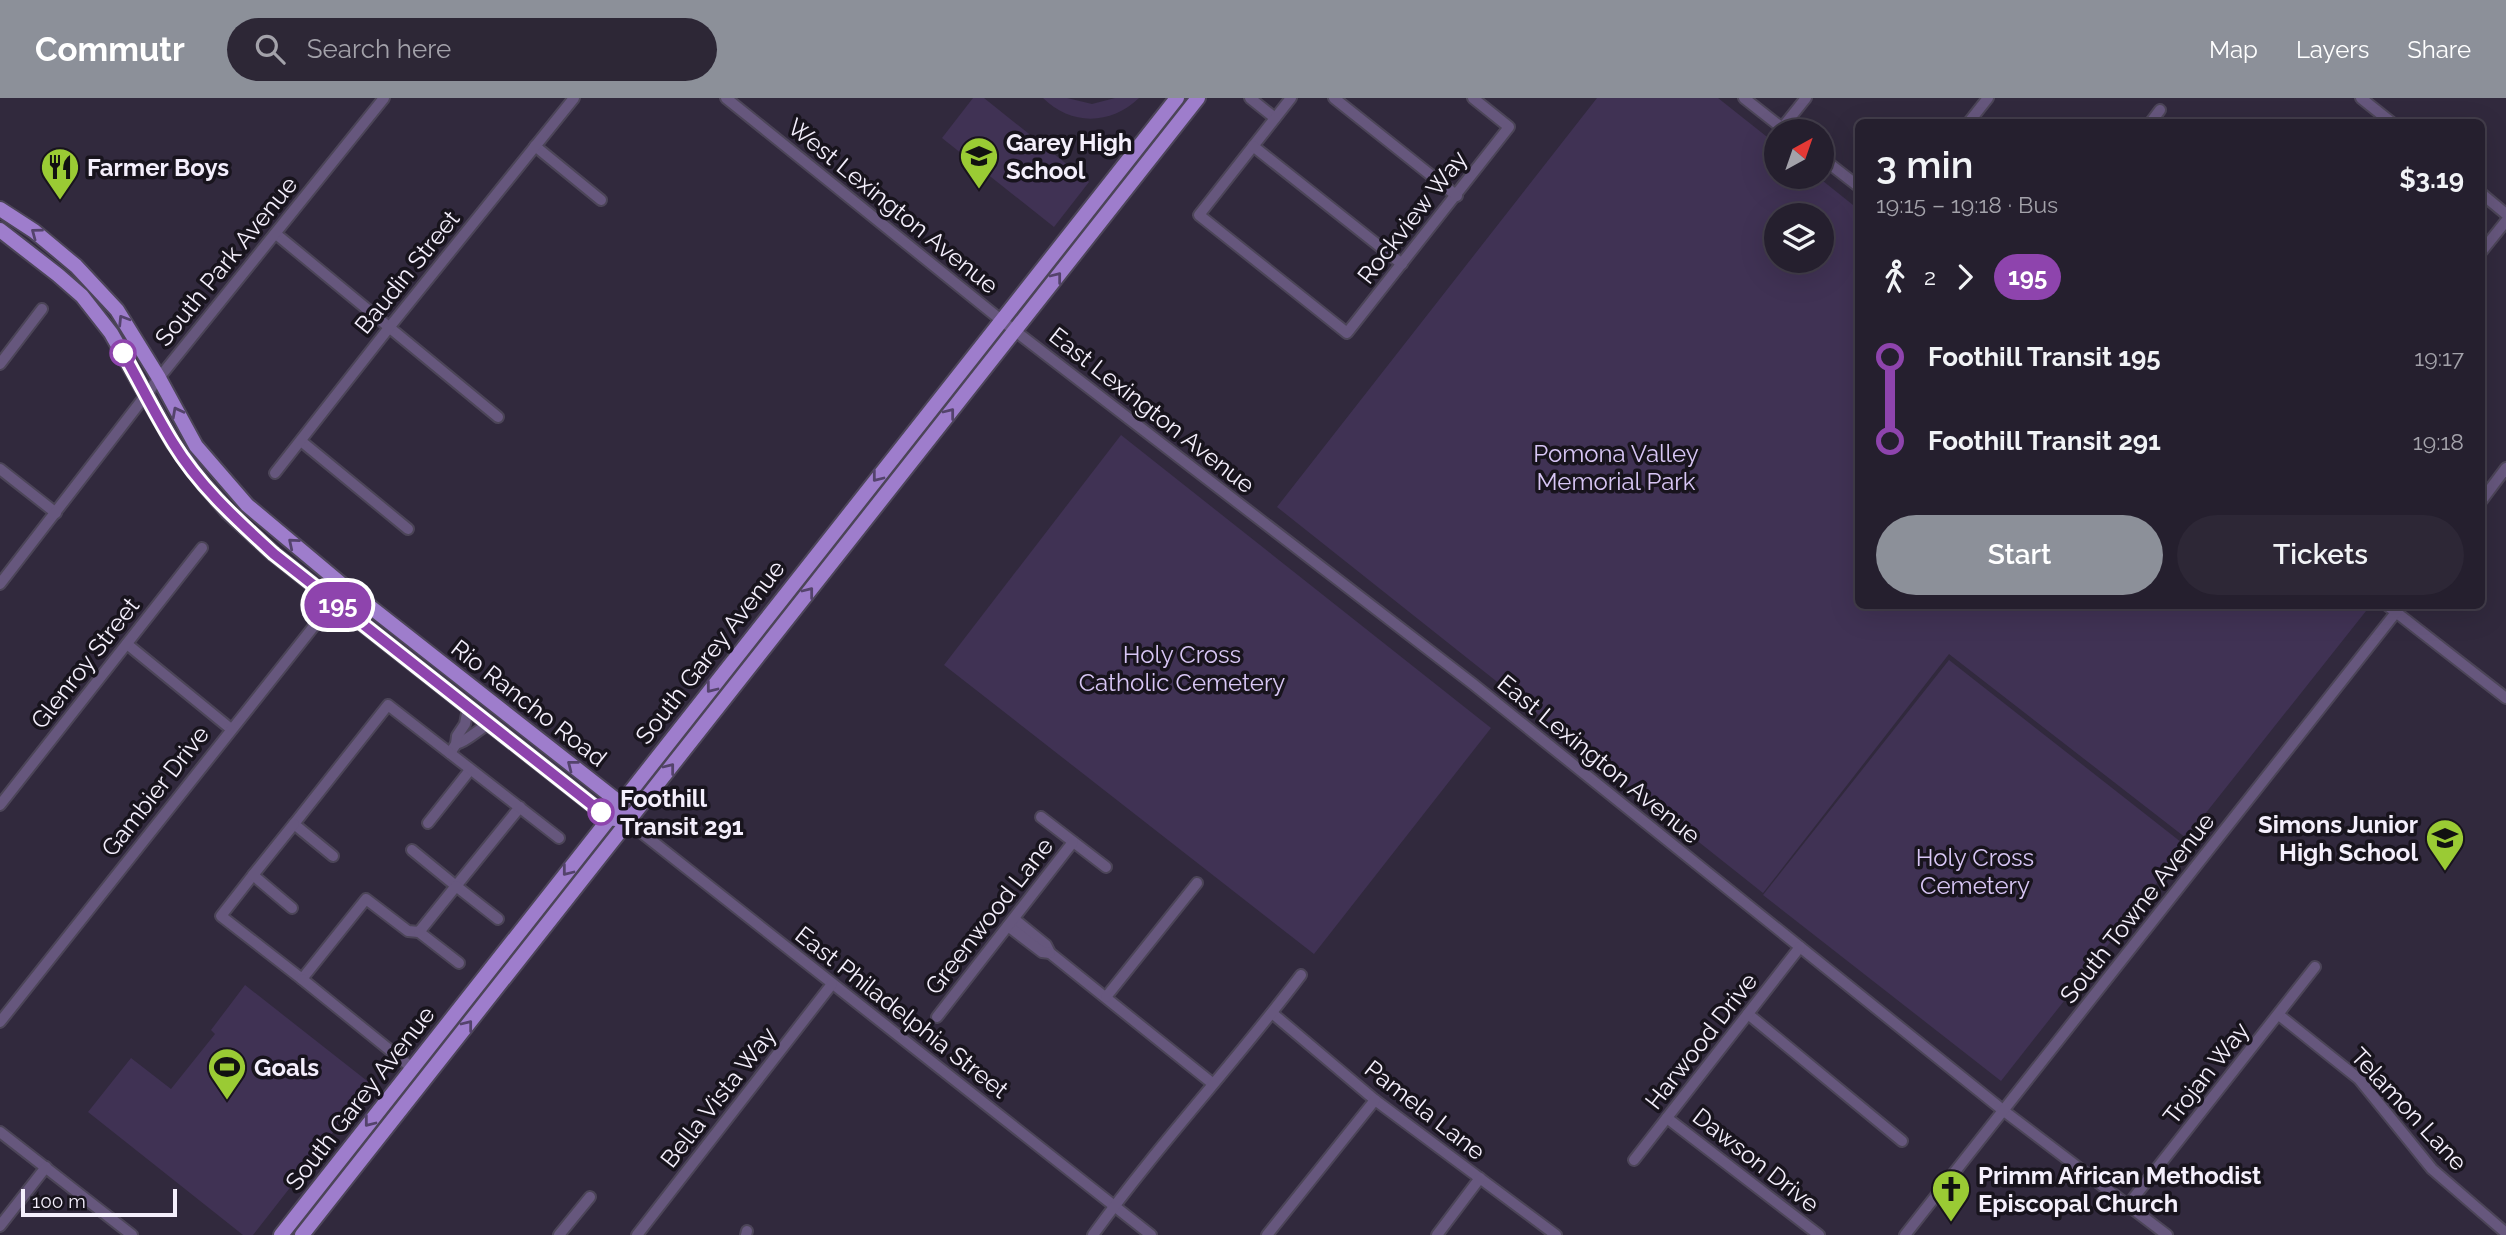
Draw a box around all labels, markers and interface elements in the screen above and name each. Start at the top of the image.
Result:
search box [227,18,717,81]
text: Commutr [35,30,185,69]
icon: search [251,30,289,68]
text: Search here [307,34,451,64]
text: Map [2209,35,2258,64]
text: Layers [2296,35,2369,64]
text: Share [2407,35,2471,64]
street label: West Lexington Avenue [782,112,1004,300]
north arrow [1764,119,1834,189]
map controls [1764,119,1834,273]
place label: Garey High School [1006,128,1132,185]
school or university icon: Garey High School [958,135,1000,190]
text: 3 min [1876,142,1973,187]
street label: Rockview Way [1351,145,1473,289]
restaurant icon: Farmer Boys [39,146,81,201]
place label: Farmer Boys [87,153,229,182]
text: $3.19 [2399,164,2464,194]
street label: South Park Avenue [149,170,303,352]
text: 19:15 – 19:18 · Bus [1876,191,2058,218]
button: layers [1764,203,1834,273]
street label: Baudin Street [348,205,466,339]
one-way arrow [31,229,44,242]
icon: walk [1876,258,1914,296]
icon: forward [1946,258,1984,296]
text: 195 [2008,262,2047,291]
text: 2 [1924,263,1936,290]
one-way arrow [1048,272,1061,284]
one-way arrow [118,315,131,328]
street label: East Lexington Avenue [1044,321,1260,499]
unlabelled marker [110,340,136,366]
text: Foothill Transit 195 [1928,342,2161,372]
text: 19:17 [2414,344,2464,371]
one-way arrow [171,407,185,419]
one-way arrow [941,408,954,421]
text: Foothill Transit 291 [1928,426,2161,456]
text: 19:18 [2413,428,2464,455]
park label: Pomona Valley Memorial Park [1533,439,1699,496]
one-way arrow [873,470,886,482]
button: Start [1876,515,2163,595]
button: Tickets [2177,515,2464,595]
one-way arrow [288,539,300,552]
street label: South Garey Avenue [629,554,791,750]
line badge: 195 [298,582,378,628]
one-way arrow [801,587,813,600]
text: 195 [318,590,358,619]
street label: Glenroy Street [25,592,145,734]
street label: Rio Rancho Road [446,633,612,773]
park label: Holy Cross Catholic Cemetery [1079,640,1285,697]
street label: East Lexington Avenue [1492,668,1706,850]
one-way arrow [706,680,719,693]
street label: Gambier Drive [95,720,215,862]
one-way arrow [567,761,579,774]
one-way arrow [662,763,674,776]
place label: Foothill Transit 291 [620,784,744,841]
marker: Foothill Transit 291 [588,799,614,825]
street label: South Towne Avenue [2054,807,2220,1009]
place label: Simons Junior High School [2258,810,2418,867]
school or university icon: Simons Junior High School [2424,817,2466,872]
street label: Greenwood Lane [919,832,1059,1000]
park label: Holy Cross Cemetery [1916,843,2034,900]
one-way arrow [562,864,575,876]
street label: East Philadelphia Street [790,920,1014,1104]
street label: Harwood Drive [1639,967,1763,1115]
street label: South Garey Avenue [279,1000,441,1196]
street label: Trojan Way [2157,1016,2255,1130]
one-way arrow [459,1020,472,1032]
street label: Bella Vista Way [654,1021,782,1173]
street label: Telamon Lane [2345,1042,2473,1176]
sports icon: Goals [206,1046,248,1101]
place label: Goals [254,1053,319,1082]
street label: Pamela Lane [1359,1054,1491,1166]
street label: Dawson Drive [1687,1102,1825,1218]
one-way arrow [365,1114,378,1127]
place label: Primm African Methodist Episcopal Church [1978,1161,2261,1218]
church icon: Primm African Methodist Episcopal Church [1930,1168,1972,1223]
scale bar [21,1186,177,1218]
text: 100 m [32,1190,86,1212]

